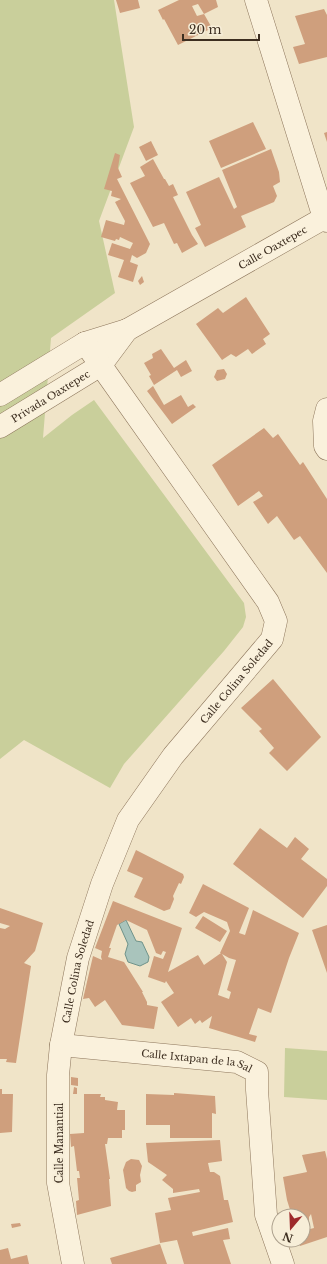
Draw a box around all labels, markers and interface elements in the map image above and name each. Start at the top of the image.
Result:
scale bar [183,16,259,42]
text: 20 m [189,22,221,37]
street label: Calle Oaxtepec [236,223,310,272]
street label: Privada Oaxtepec [9,367,93,426]
street label: Calle Colina Soledad [197,637,276,726]
street label: Calle Colina Soledad [59,918,97,1024]
street label: Calle Ixtapan de la Sal [141,1047,254,1076]
street label: Calle Manantial [53,1103,66,1183]
north arrow [271,1208,311,1248]
text: N [280,1229,295,1246]

